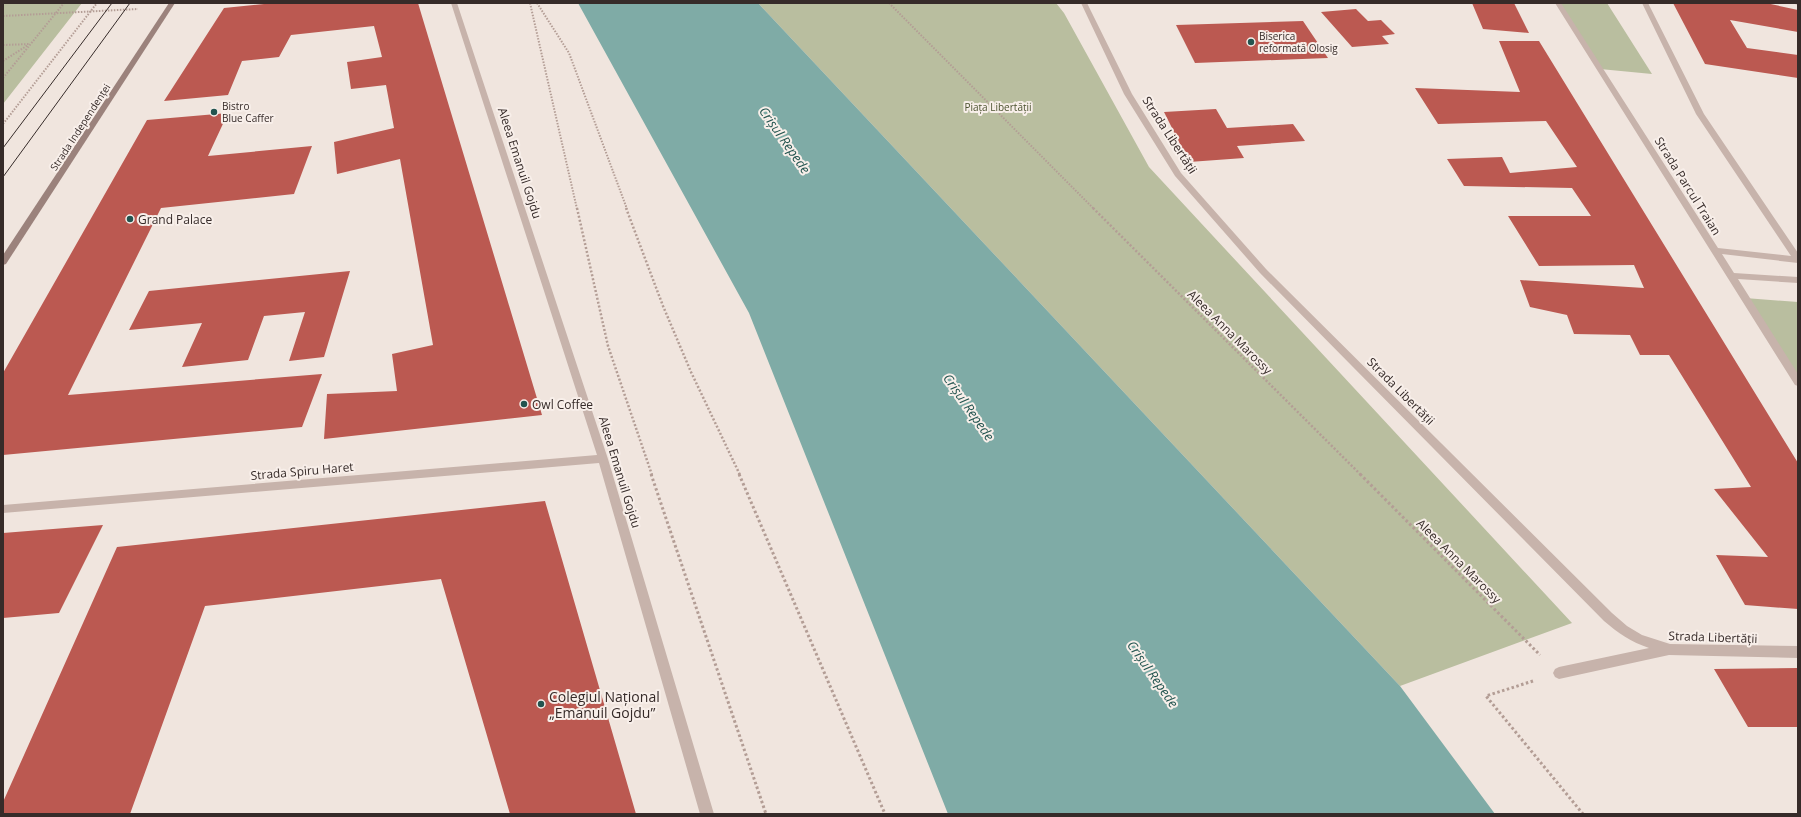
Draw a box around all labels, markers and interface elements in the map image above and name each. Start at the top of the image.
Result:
place label: Biserica reformată Olosig [1259,29,1338,55]
marker: Biserica reformată Olosig [1246,37,1256,47]
street label: Strada Independenței [47,81,113,173]
street label: Strada Libertății [1139,93,1201,177]
place label: Bistro Blue Caffer [222,99,274,125]
park label: Piața Libertății [964,100,1032,114]
water label: Crișul Repede [755,103,815,177]
street label: Aleea Emanuil Gojdu [494,105,546,221]
marker: Bistro Blue Caffer [209,107,219,117]
street label: Strada Parcul Traian [1651,134,1725,238]
place label: Grand Palace [138,211,212,228]
marker: Grand Palace [125,214,135,224]
street label: Aleea Anna Marossy [1184,286,1277,379]
street label: Strada Libertății [1363,353,1439,429]
water label: Crișul Repede [939,370,999,444]
place label: Owl Coffee [532,396,593,413]
marker: Owl Coffee [519,399,529,409]
street label: Aleea Emanuil Gojdu [595,414,645,530]
street label: Strada Spiru Haret [250,458,354,484]
street label: Aleea Anna Marossy [1413,515,1506,608]
street label: Strada Libertății [1668,627,1758,647]
water label: Crișul Repede [1123,637,1183,711]
place label: Colegiul Național „Emanuil Gojdu” [549,687,660,722]
marker: Colegiul Național „Emanuil Gojdu” [536,699,546,709]

